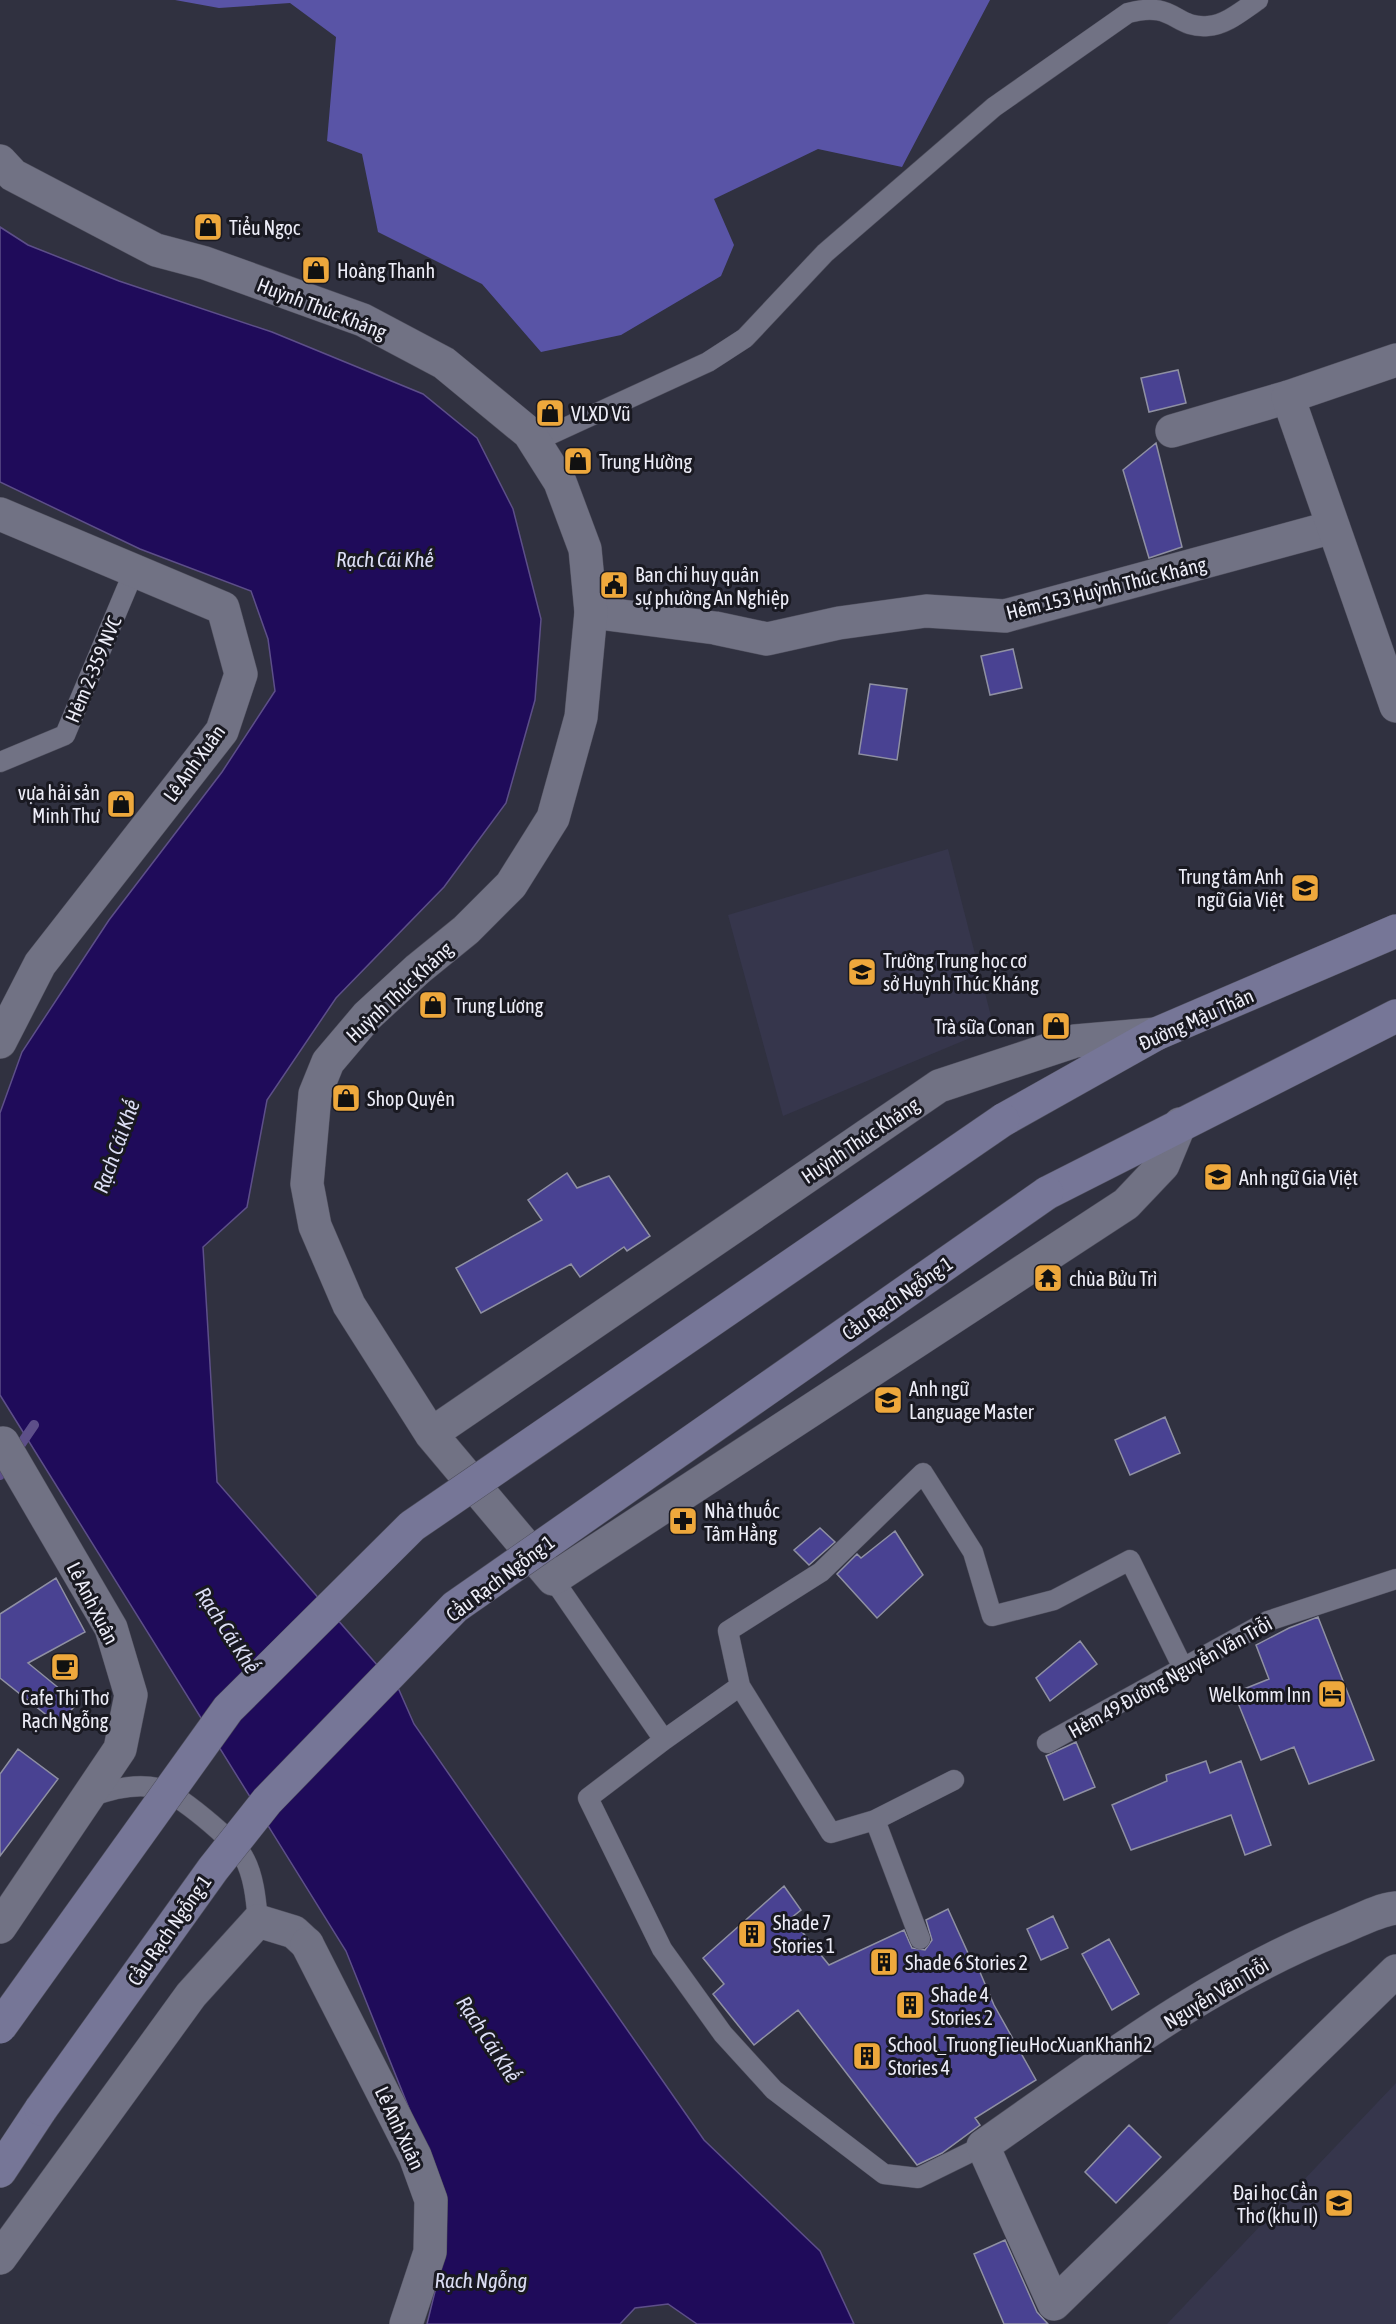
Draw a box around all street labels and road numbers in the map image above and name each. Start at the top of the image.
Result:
street label: Huỳnh Thúc Kháng [254,273,390,343]
street label: Hẻm 153 Huỳnh Thúc Kháng [1004,552,1209,624]
street label: Hẻm 2-359 NVC [60,612,126,726]
street label: Lê Anh Xuân [158,720,230,806]
street label: Huỳnh Thúc Kháng [341,937,457,1047]
street label: Đường Mậu Thân [1135,983,1257,1055]
street label: Huỳnh Thúc Kháng [797,1092,923,1188]
street label: Cầu Rạch Ngỗng 1 [837,1251,957,1345]
street label: Cầu Rạch Ngỗng 1 [441,1530,559,1626]
street label: Lê Anh Xuân [63,1558,123,1648]
street label: Hẻm 49 Đường Nguyễn Văn Trỗi [1064,1611,1276,1743]
street label: Cầu Rạch Ngỗng 1 [122,1870,216,1990]
street label: Nguyễn Văn Trỗi [1159,1953,1273,2033]
street label: Lê Anh Xuân [371,2083,429,2173]

